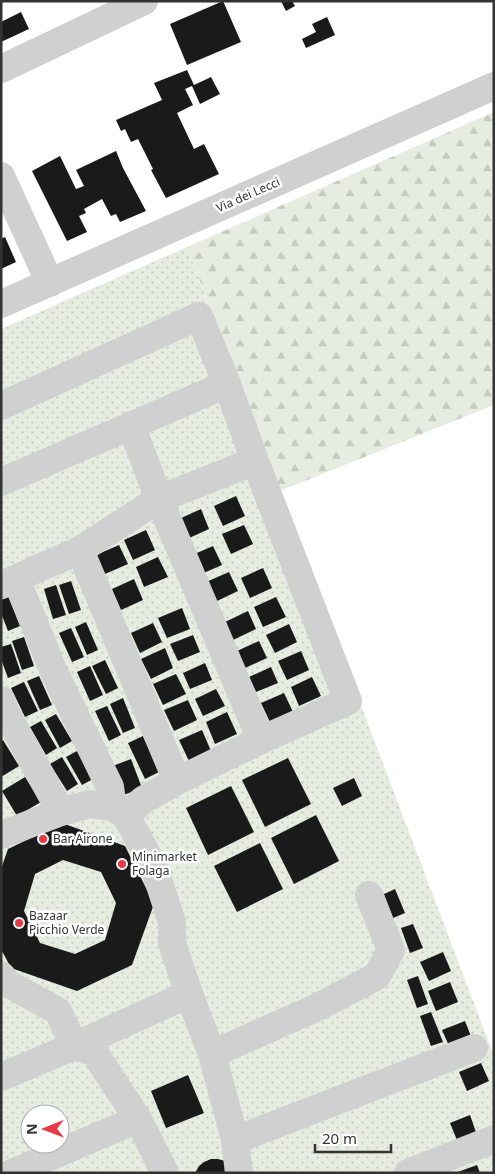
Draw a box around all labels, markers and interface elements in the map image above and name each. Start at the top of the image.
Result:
street label: Via dei Lecci [213,173,282,216]
place label: Bar Airone [53,830,113,847]
marker: Bar Airone [37,833,49,845]
place label: Minimarket Folaga [132,848,198,879]
marker: Minimarket Folaga [116,858,128,870]
place label: Bazaar Picchio Verde [29,907,105,938]
marker: Bazaar Picchio Verde [13,917,25,929]
north arrow [20,1104,70,1154]
scale bar [315,1122,391,1154]
text: N [22,1123,41,1135]
text: 20 m [322,1128,357,1148]

